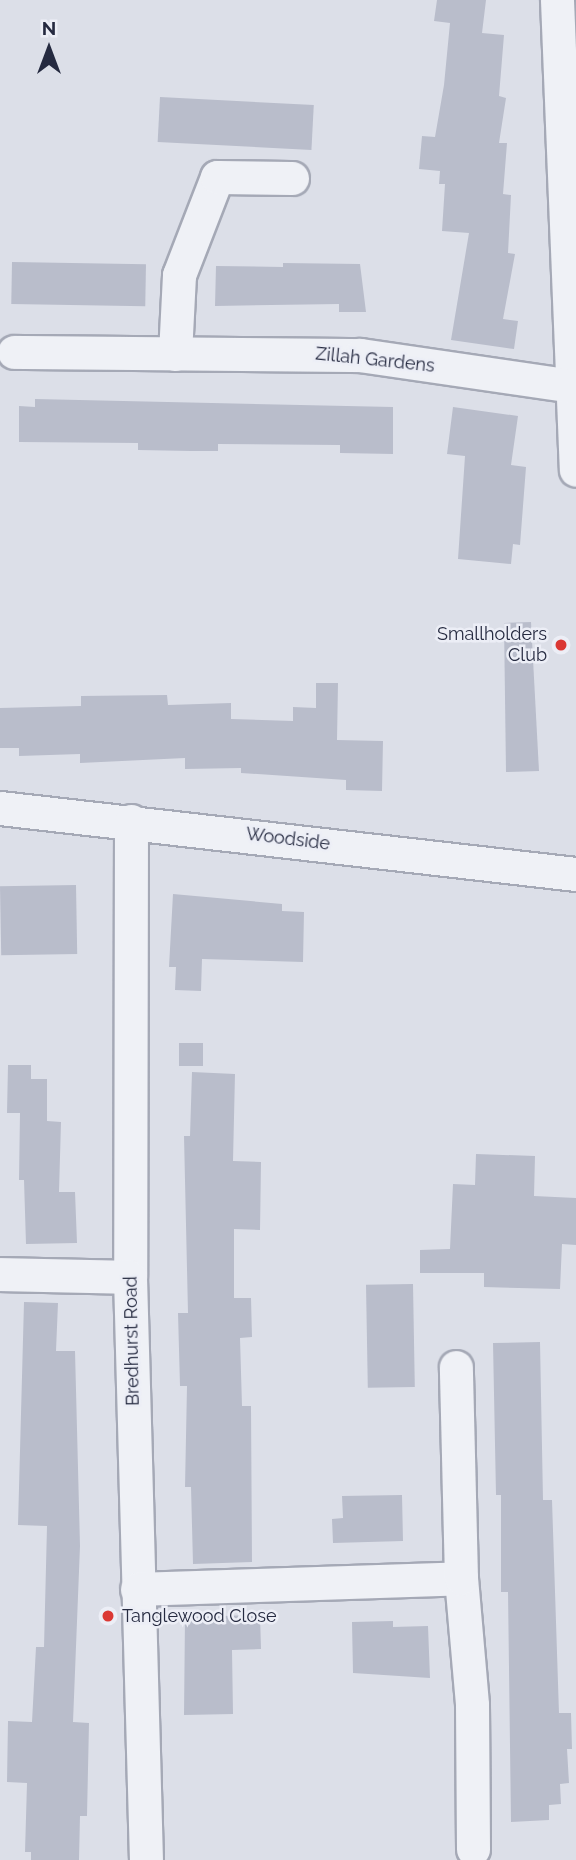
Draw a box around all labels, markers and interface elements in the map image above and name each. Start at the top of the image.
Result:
north arrow [14,14,84,84]
text: N [42,17,56,39]
street label: Zillah Gardens [314,343,436,377]
place label: Smallholders Club [437,624,547,666]
marker: Smallholders Club [553,637,569,653]
street label: Woodside [245,823,331,855]
street label: Bredhurst Road [120,1276,144,1406]
place label: Tanglewood Close [122,1605,276,1627]
marker: Tanglewood Close [100,1608,116,1624]

